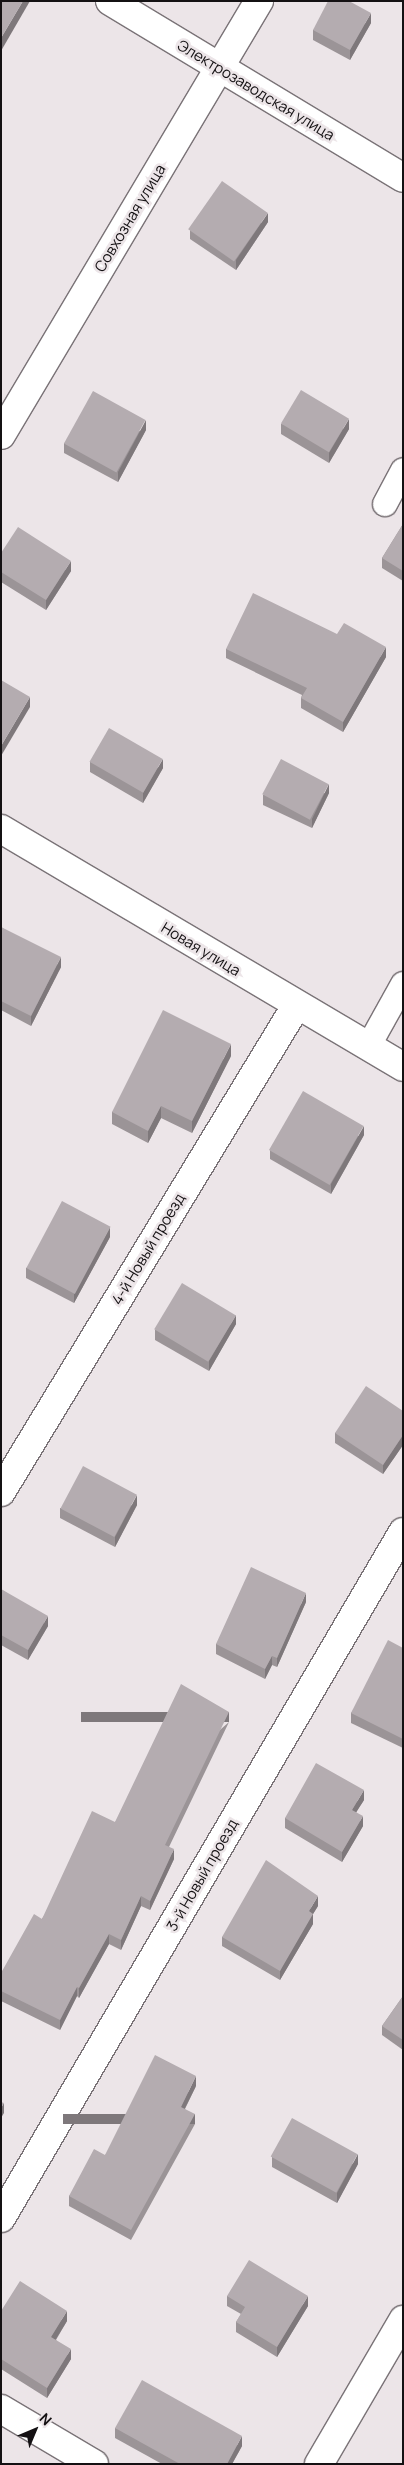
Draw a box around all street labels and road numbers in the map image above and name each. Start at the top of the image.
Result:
street label: Электрозаводская улица [174,36,338,144]
street label: Совхозная улица [91,161,169,275]
street label: Новая улица [158,918,244,980]
street label: 4-й Новый проезд [108,1190,188,1308]
street label: 3-й Новый проезд [163,1816,241,1934]

